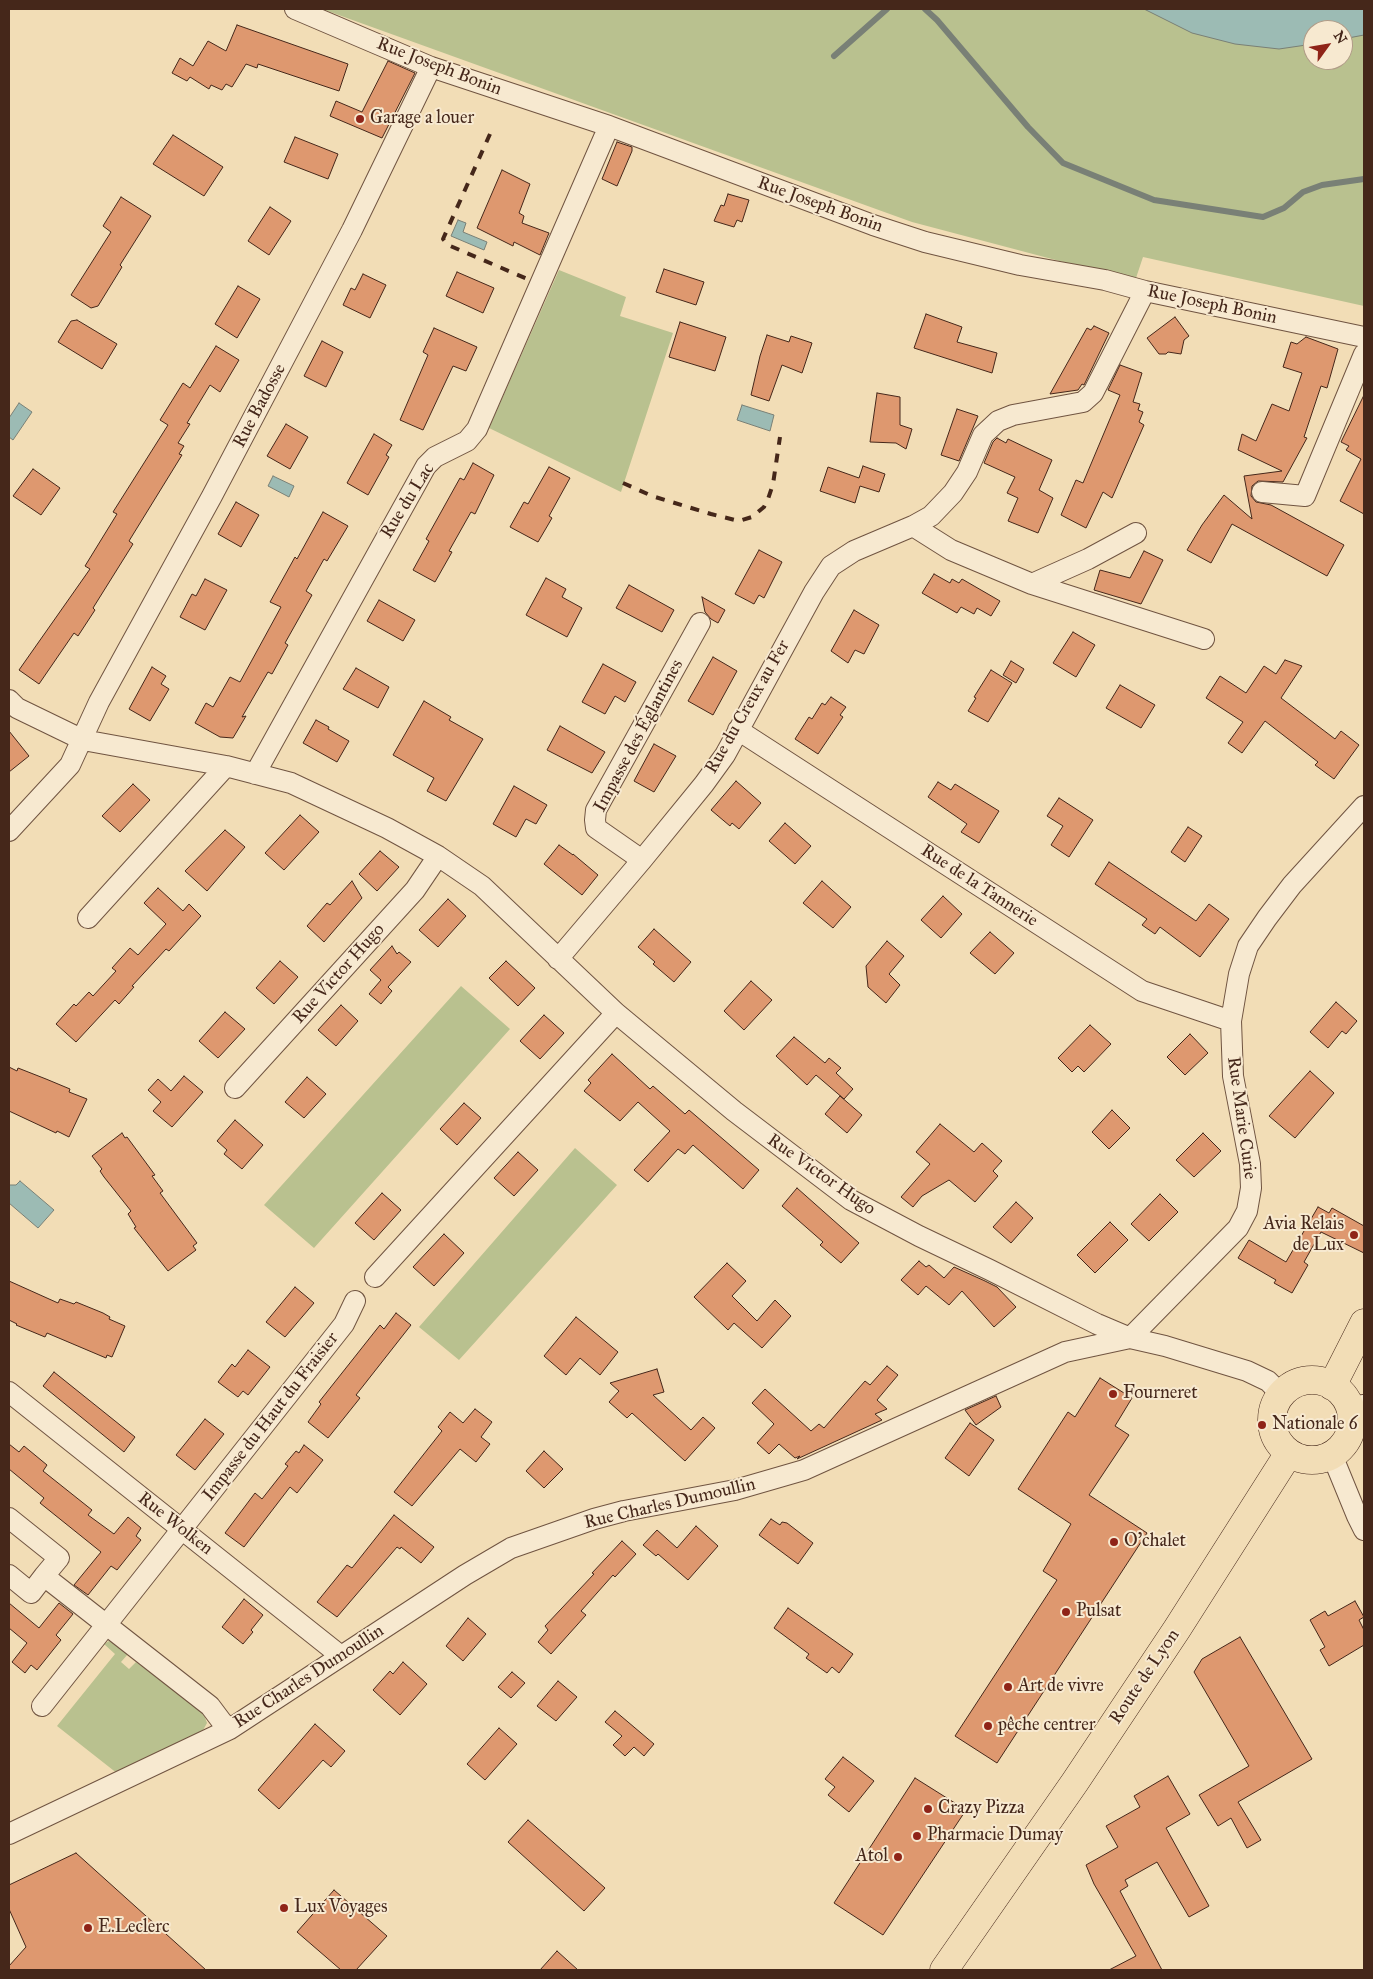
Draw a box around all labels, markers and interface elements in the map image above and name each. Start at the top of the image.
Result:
north arrow [1303,20,1353,70]
text: N [1330,28,1351,47]
street label: Rue Joseph Bonin [374,33,504,101]
place label: Garage a louer [370,108,474,130]
marker: Garage a louer [354,113,366,125]
street label: Rue Joseph Bonin [754,172,886,238]
street label: Rue Joseph Bonin [1145,281,1279,329]
street label: Rue Badosse [229,360,291,452]
street label: Rue du Lac [376,459,440,543]
street label: Rue du Creux au Fer [701,636,795,778]
street label: Impasse des Églantines [590,656,688,816]
street label: Rue de la Tannerie [916,840,1042,932]
street label: Rue Victor Hugo [288,920,390,1028]
street label: Rue Marie Curie [1222,1055,1260,1181]
street label: Rue Victor Hugo [763,1130,879,1220]
place label: Avia Relais de Lux [1263,1214,1344,1256]
marker: Avia Relais de Lux [1348,1229,1360,1241]
street label: Impasse du Haut du Fraisier [198,1328,344,1506]
place label: Fourneret [1123,1383,1198,1405]
marker: Fourneret [1107,1388,1119,1400]
place label: Nationale 6 [1272,1414,1358,1436]
marker: Nationale 6 [1256,1419,1268,1431]
street label: Rue Charles Dumoullin [582,1474,758,1534]
street label: Rue Wolken [133,1488,217,1560]
place label: O'chalet [1124,1531,1186,1553]
marker: O'chalet [1108,1536,1120,1548]
place label: Pulsat [1076,1601,1121,1623]
marker: Pulsat [1060,1606,1072,1618]
street label: Rue Charles Dumoullin [230,1620,388,1734]
street label: Route de Lyon [1105,1625,1185,1729]
place label: Art de vivre [1018,1676,1104,1698]
marker: Art de vivre [1002,1681,1014,1693]
place label: pêche centrer [998,1715,1095,1737]
marker: pêche centrer [982,1720,994,1732]
place label: Crazy Pizza [938,1798,1025,1820]
marker: Crazy Pizza [922,1803,934,1815]
place label: Pharmacie Dumay [927,1825,1063,1847]
marker: Pharmacie Dumay [911,1830,923,1842]
place label: Atol [856,1846,888,1868]
marker: Atol [892,1851,904,1863]
place label: Lux Voyages [294,1897,388,1919]
marker: Lux Voyages [278,1902,290,1914]
place label: E.Leclerc [98,1917,170,1939]
marker: E.Leclerc [82,1922,94,1934]

